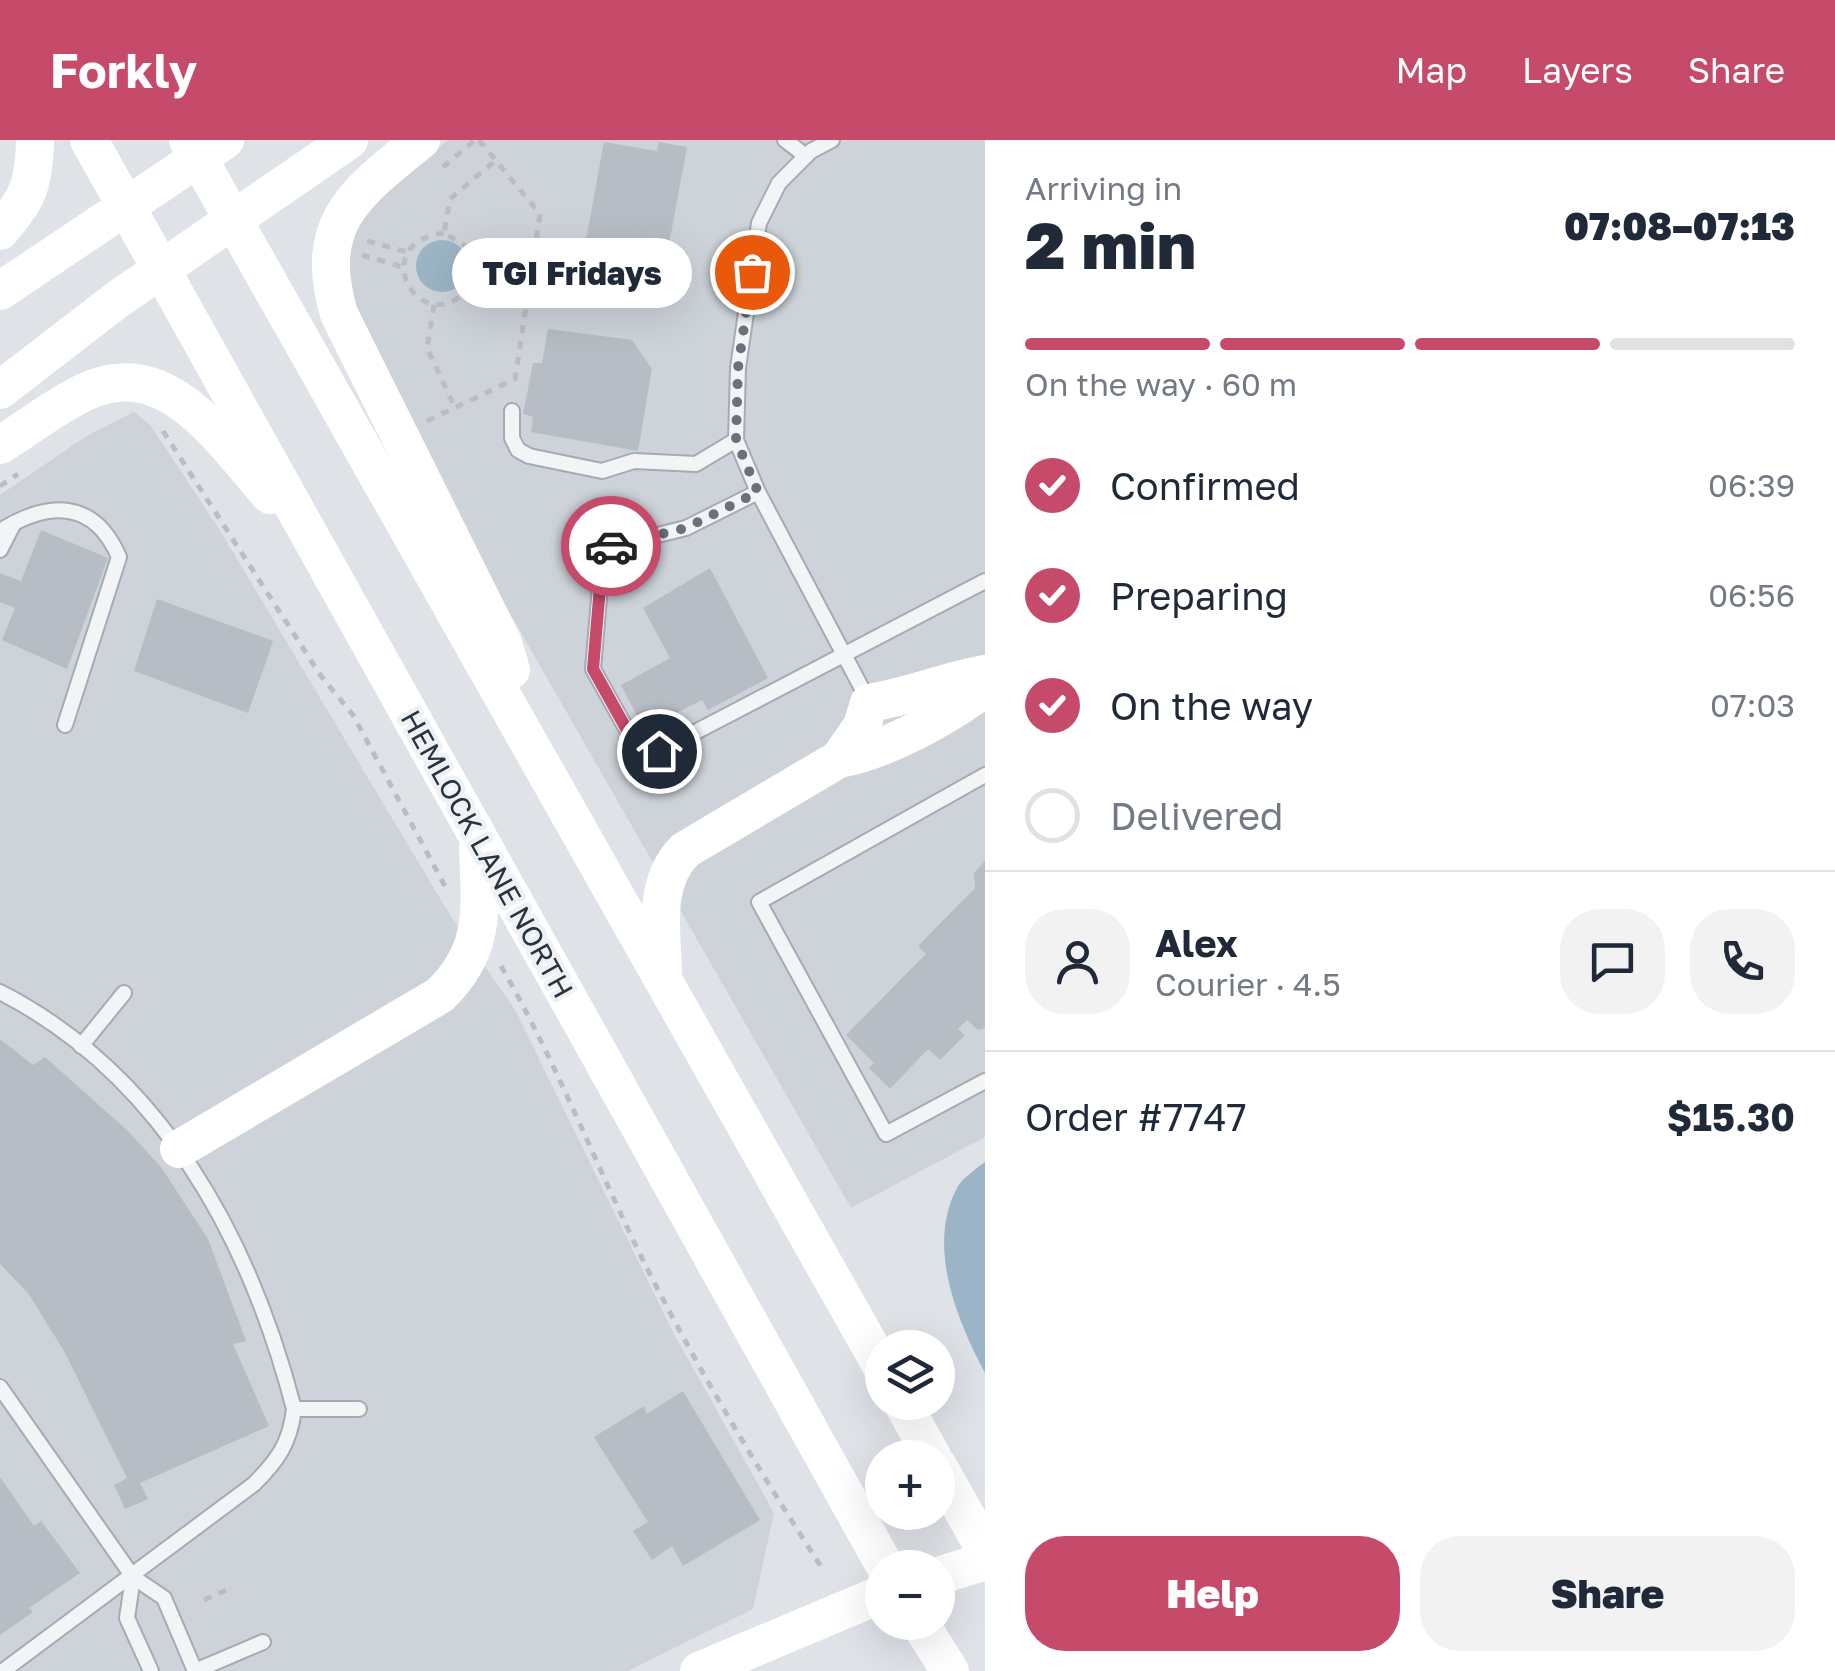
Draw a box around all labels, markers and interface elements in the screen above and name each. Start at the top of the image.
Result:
text: Forkly [50,41,197,99]
text: Map [1396,49,1467,91]
text: Layers [1522,49,1633,91]
text: Share [1688,49,1785,91]
text: Arriving in [1025,169,1182,207]
text: 07:08–07:13 [1564,203,1795,248]
text: 2 min [1025,205,1196,283]
pin [710,230,795,315]
callout: TGI Fridays [452,237,692,307]
icon: bag [725,245,780,300]
text: TGI Fridays [482,254,662,292]
text: On the way · 60 m [1025,365,1297,403]
icon: check [1025,458,1080,513]
text: Confirmed [1110,463,1300,508]
text: 06:39 [1708,466,1795,504]
courier [561,496,661,596]
icon: car [584,519,639,574]
icon: check [1025,568,1080,623]
text: Preparing [1110,573,1288,618]
text: 06:56 [1708,576,1795,614]
icon: check [1025,678,1080,733]
text: On the way [1110,683,1313,728]
text: 07:03 [1710,686,1795,724]
street label: HEMLOCK LANE NORTH [395,704,580,1003]
pin [617,709,702,794]
icon: home [632,724,687,779]
text: Delivered [1110,793,1283,838]
button: person [1025,909,1130,1014]
button: chat [1560,909,1665,1014]
button: phone [1690,909,1795,1014]
text: Alex [1155,920,1238,965]
text: Courier · 4.5 [1155,965,1341,1003]
text: Order #7747 [1025,1094,1247,1139]
text: $15.30 [1667,1094,1795,1139]
map controls [865,1330,955,1640]
button: layers [865,1330,955,1420]
button: + [865,1440,955,1530]
button: Help [1025,1536,1400,1651]
button: Share [1420,1536,1795,1651]
button: − [865,1550,955,1640]

